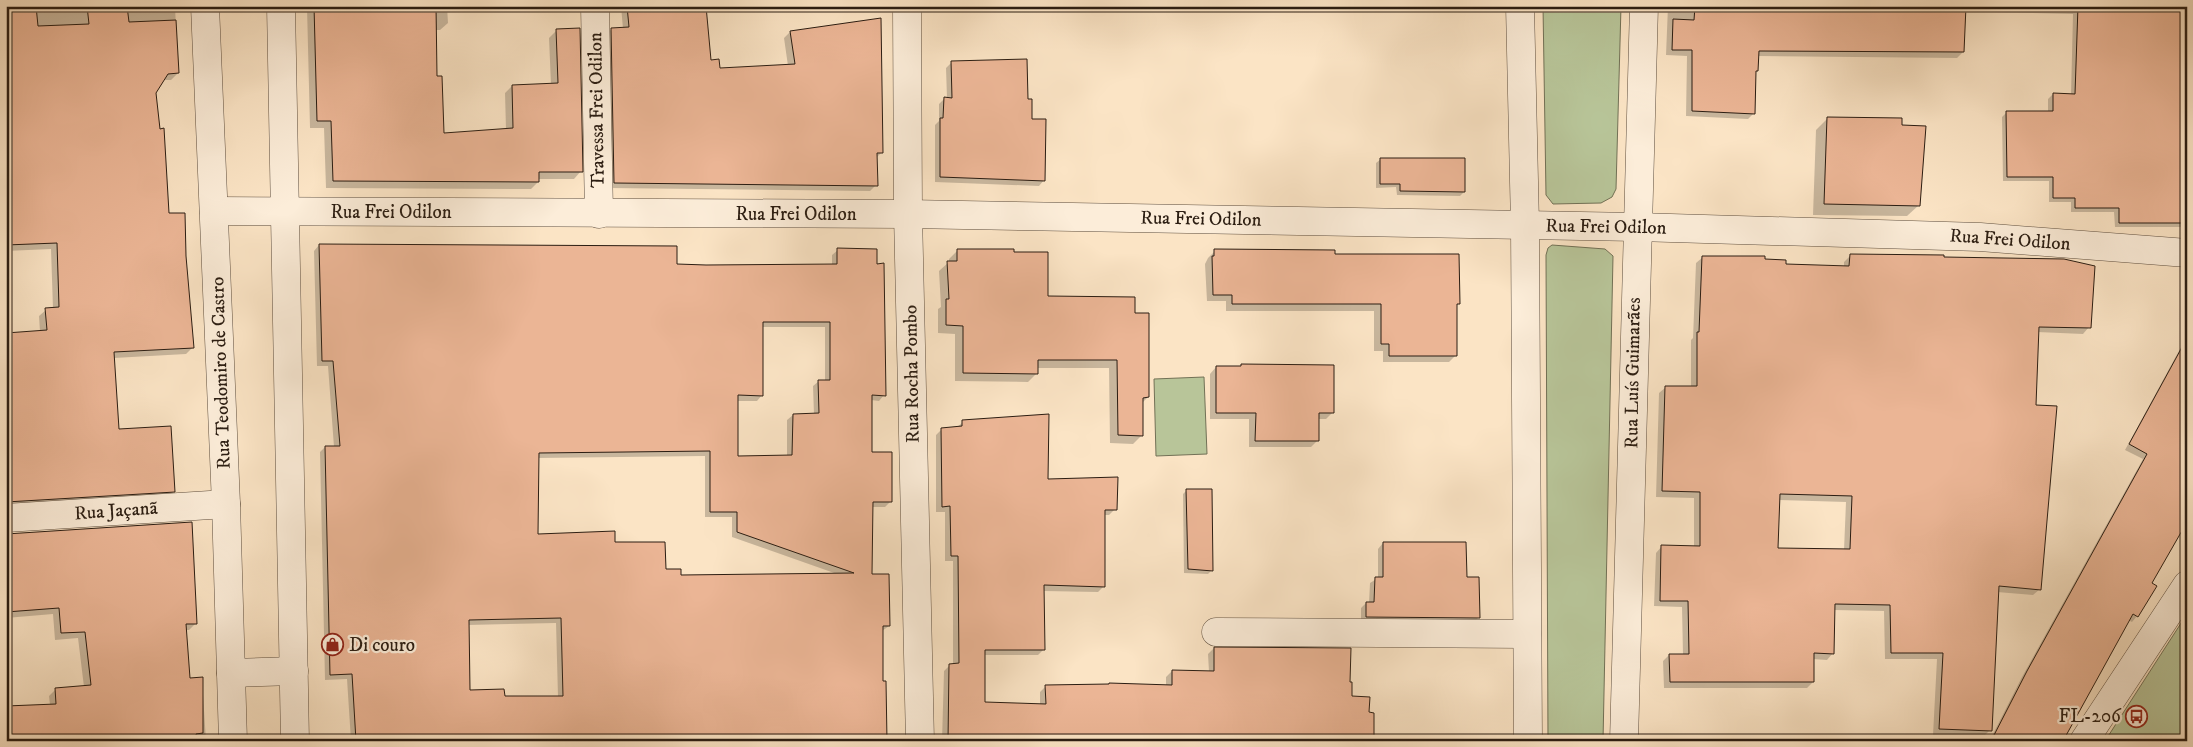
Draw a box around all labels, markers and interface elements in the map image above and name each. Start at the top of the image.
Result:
street label: Travessa Frei Odilon [584,32,610,188]
street label: Rua Frei Odilon [330,201,452,224]
street label: Rua Frei Odilon [735,203,857,226]
street label: Rua Frei Odilon [1140,206,1262,232]
street label: Rua Frei Odilon [1545,214,1667,240]
street label: Rua Frei Odilon [1949,224,2071,256]
street label: Rua Teodomiro de Castro [206,276,236,470]
street label: Rua Luís Guimarães [1620,297,1646,449]
street label: Rua Rocha Pombo [899,305,925,443]
street label: Rua Jaçanã [74,497,158,525]
shop icon: Di couro [321,633,345,657]
place label: Di couro [349,634,415,657]
bus stop icon: FL-206 [2125,704,2149,728]
place label: FL-206 [2059,705,2122,728]

